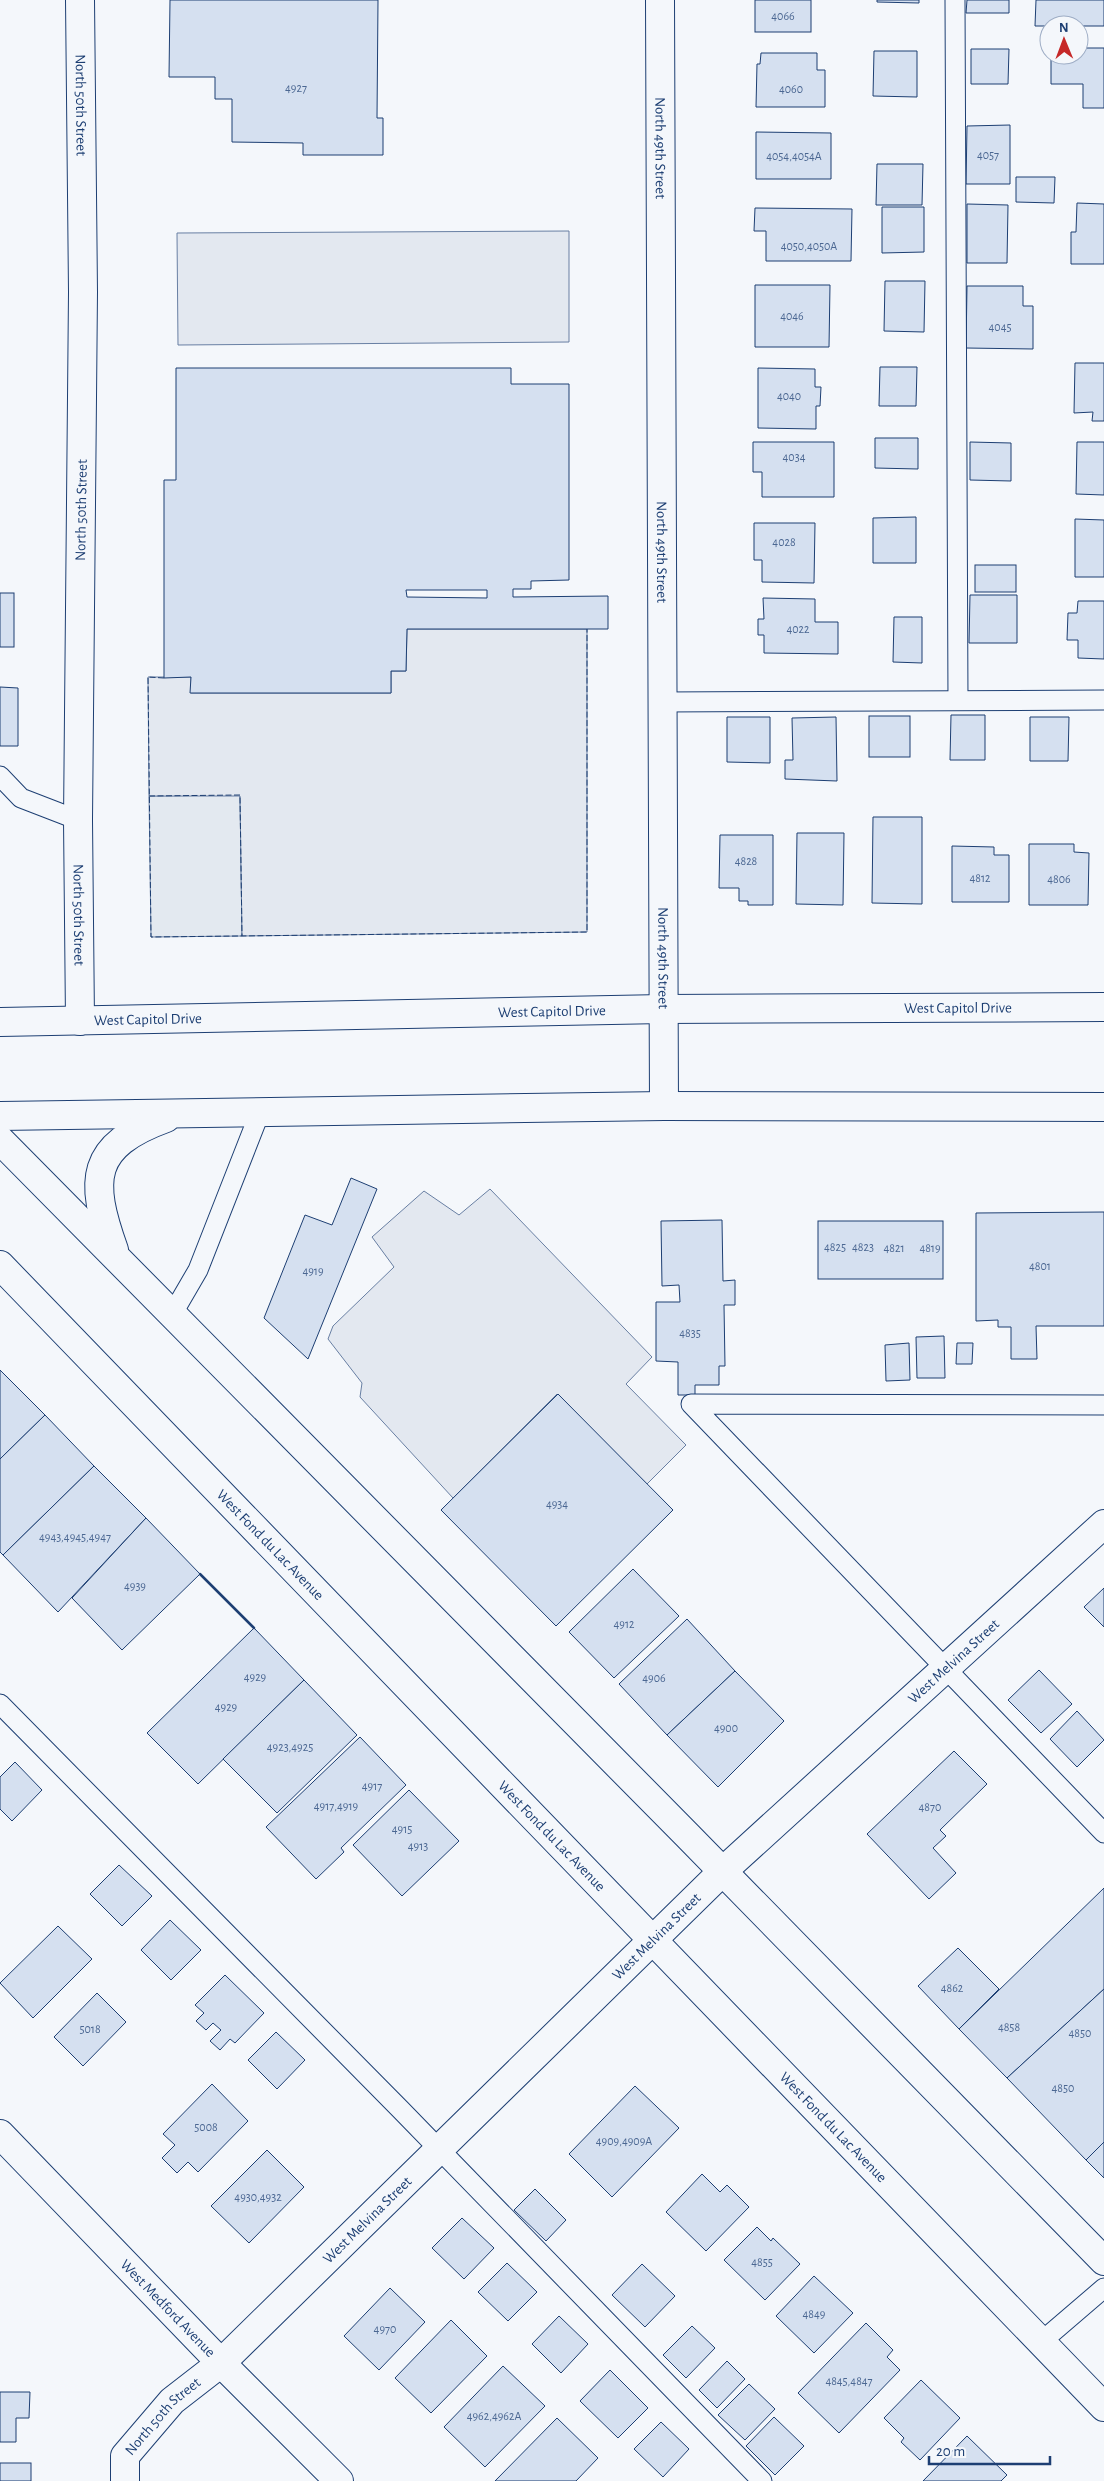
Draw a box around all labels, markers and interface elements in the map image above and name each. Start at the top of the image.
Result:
house number: 4066 [771,10,795,22]
north arrow [1039,15,1089,65]
text: N [1059,21,1069,35]
street label: North 50th Street [73,54,89,156]
house number: 4927 [285,82,307,94]
house number: 4060 [779,83,803,95]
street label: North 49th Street [652,97,668,199]
house number: 4057 [977,149,999,161]
house number: 4054,4054A [766,150,822,162]
house number: 4050,4050A [781,240,837,252]
house number: 4046 [780,310,804,322]
house number: 4045 [989,321,1011,333]
house number: 4040 [777,390,801,402]
house number: 4034 [783,451,806,463]
street label: North 50th Street [73,459,90,561]
street label: North 49th Street [654,501,669,603]
house number: 4028 [772,536,796,548]
house number: 4022 [786,623,810,635]
house number: 4828 [735,855,758,867]
street label: North 50th Street [70,864,86,966]
house number: 4812 [969,872,991,884]
house number: 4806 [1047,873,1071,885]
street label: North 49th Street [655,907,671,1009]
street label: West Capitol Drive [904,1000,1012,1016]
street label: West Capitol Drive [498,1003,606,1020]
street label: West Capitol Drive [94,1011,202,1028]
house number: 4825 [824,1241,846,1253]
house number: 4823 [852,1241,874,1253]
house number: 4821 [883,1242,905,1254]
house number: 4819 [919,1242,941,1254]
house number: 4801 [1029,1260,1051,1272]
house number: 4919 [302,1265,324,1277]
house number: 4835 [679,1327,701,1339]
street label: West Fond du Lac Avenue [214,1487,326,1603]
house number: 4934 [546,1498,568,1510]
house number: 4943,4945,4947 [39,1531,111,1543]
house number: 4939 [124,1580,146,1592]
street label: West Melvina Street [905,1616,1002,1706]
house number: 4912 [613,1618,635,1630]
house number: 4929 [244,1671,267,1683]
house number: 4906 [642,1672,666,1684]
house number: 4929 [215,1701,238,1713]
house number: 4900 [714,1722,738,1734]
house number: 4923,4925 [267,1741,313,1753]
street label: West Fond du Lac Avenue [495,1778,608,1894]
house number: 4917 [362,1780,382,1792]
house number: 4917,4919 [314,1800,359,1812]
house number: 4870 [919,1801,941,1813]
house number: 4915 [392,1823,412,1835]
house number: 4913 [408,1840,428,1852]
street label: West Melvina Street [610,1890,704,1983]
house number: 4862 [941,1982,964,1994]
house number: 4858 [998,2021,1020,2033]
house number: 5018 [79,2023,101,2035]
house number: 4850 [1069,2027,1091,2039]
street label: West Fond du Lac Avenue [777,2069,889,2185]
house number: 4850 [1052,2082,1074,2094]
house number: 5008 [194,2121,218,2133]
house number: 4909,4909A [596,2135,652,2147]
street label: West Melvina Street [320,2174,415,2267]
house number: 4930,4932 [234,2191,282,2203]
house number: 4855 [751,2256,773,2268]
street label: West Medford Avenue [117,2257,218,2360]
house number: 4849 [803,2308,826,2320]
house number: 4970 [374,2323,396,2335]
street label: North 50th Street [122,2375,204,2458]
house number: 4845,4847 [825,2375,873,2387]
house number: 4962,4962A [467,2410,521,2422]
scale bar [929,2434,1050,2466]
text: 20 m [936,2444,965,2459]

